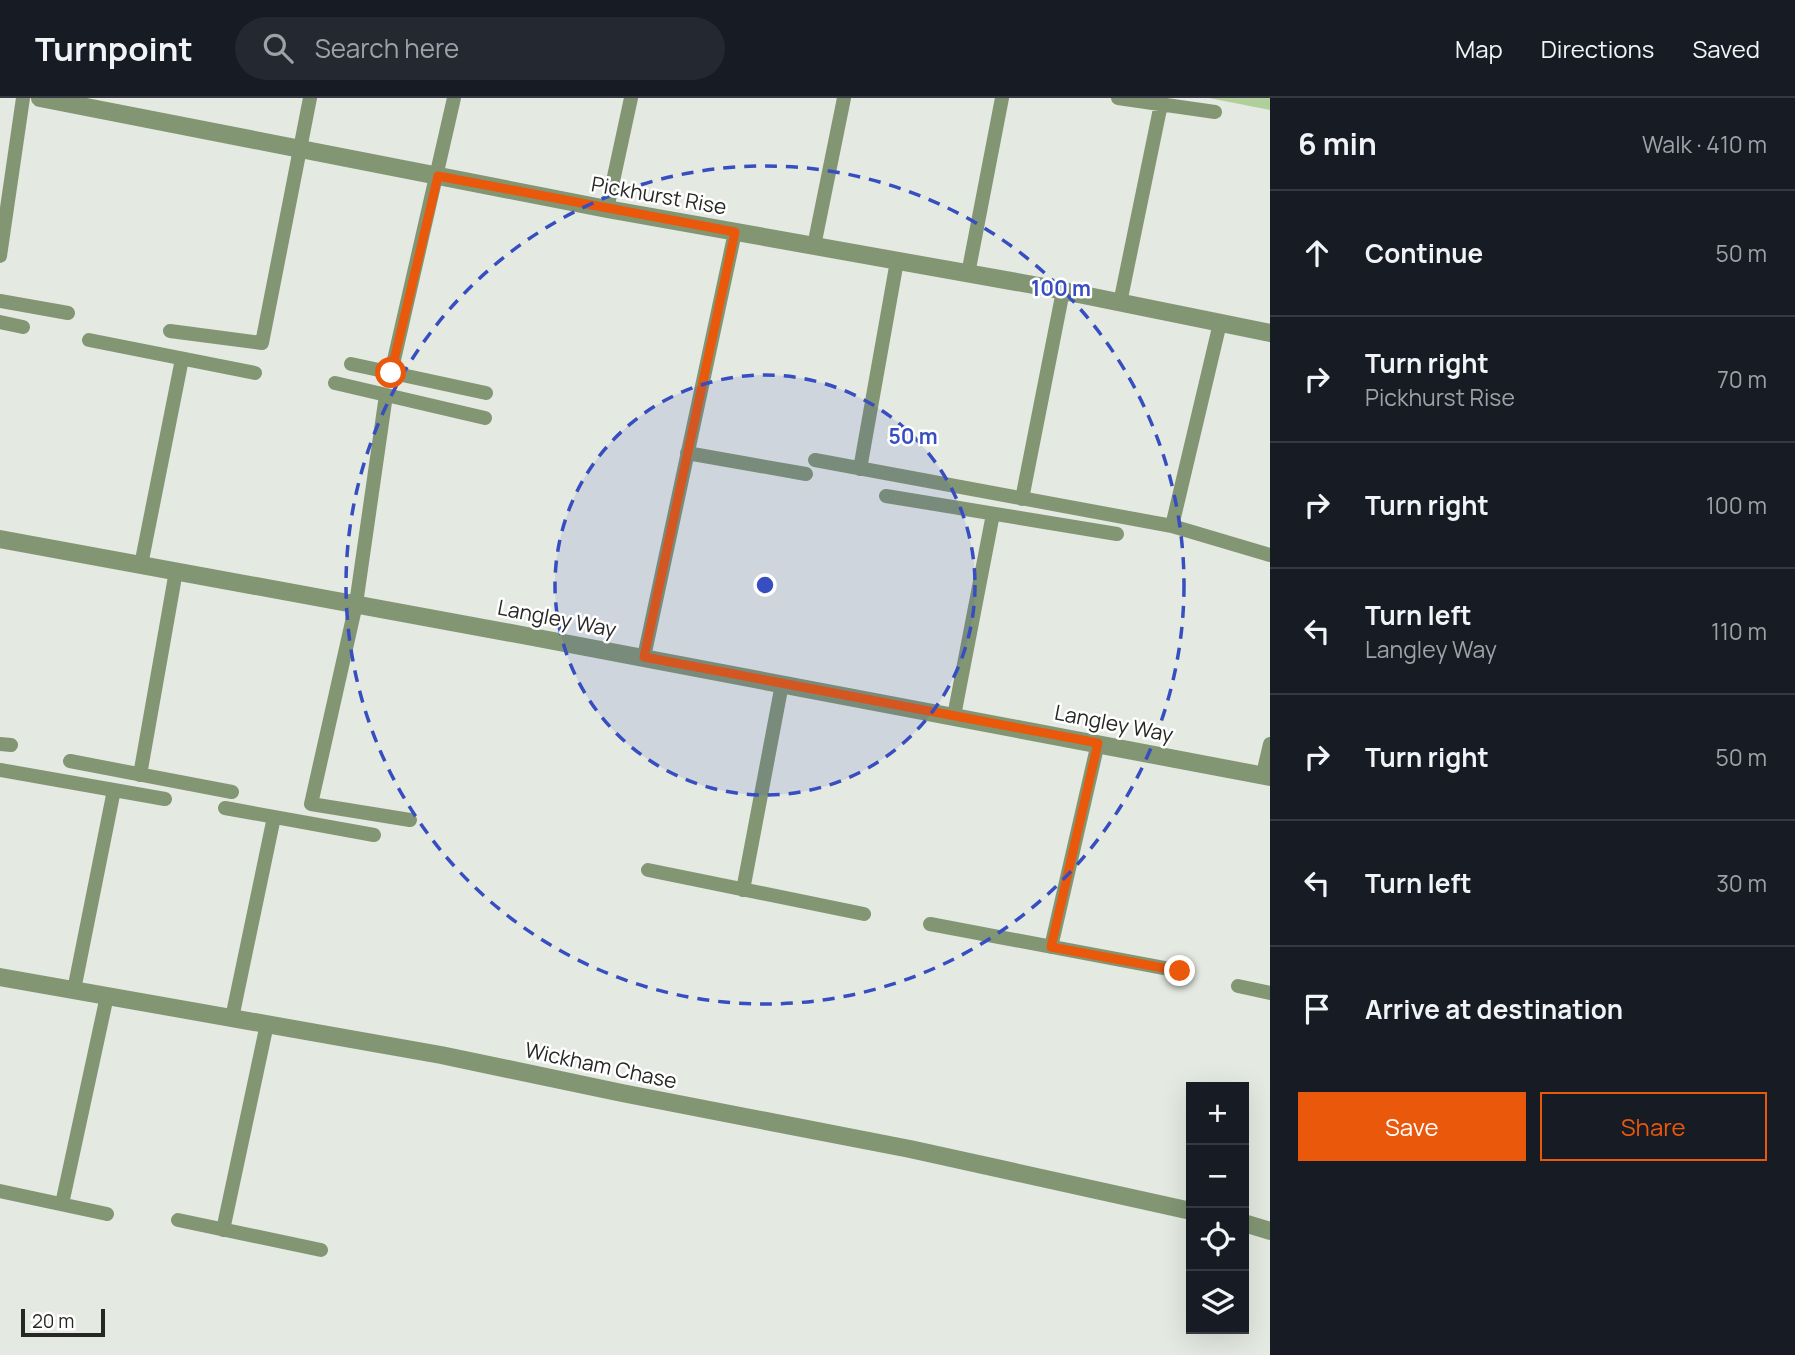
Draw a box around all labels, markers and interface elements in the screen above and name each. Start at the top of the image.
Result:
search box [235,17,725,80]
text: Turnpoint [35,26,193,71]
icon: search [259,29,297,67]
text: Search here [315,30,459,66]
text: Map [1455,32,1503,65]
text: Directions [1541,32,1654,65]
text: Saved [1692,32,1760,65]
text: 6 min [1298,123,1377,164]
text: Walk · 410 m [1642,128,1767,160]
street label: Pickhurst Rise [589,169,729,221]
icon: ahead [1298,234,1336,272]
text: Continue [1365,235,1483,271]
text: 50 m [1716,237,1767,269]
text: 100 m [1031,274,1091,302]
text: Turn right [1365,345,1489,381]
route start [375,357,406,388]
icon: right [1298,360,1336,398]
text: 70 m [1717,363,1767,395]
text: Pickhurst Rise [1365,381,1515,413]
text: 50 m [888,422,938,450]
icon: right [1298,486,1336,524]
text: Turn right [1365,487,1489,523]
text: 100 m [1706,489,1767,521]
centre of rings [753,573,777,597]
street label: Langley Way [495,593,619,643]
text: Turn left [1365,597,1472,633]
icon: left [1298,612,1336,650]
text: 110 m [1711,615,1767,647]
text: Langley Way [1365,633,1497,665]
street label: Langley Way [1052,698,1176,748]
icon: right [1298,738,1336,776]
text: Turn right [1365,739,1489,775]
text: 50 m [1716,741,1767,773]
icon: left [1298,864,1336,902]
text: Turn left [1365,865,1472,901]
text: 30 m [1716,867,1767,899]
route end [1164,955,1195,986]
icon: arrive [1298,990,1336,1028]
text: Arrive at destination [1365,991,1623,1027]
street label: Wickham Chase [522,1035,680,1095]
map controls [1186,1082,1249,1334]
button: + [1186,1082,1249,1145]
button: Save [1298,1092,1526,1161]
button: Share [1540,1092,1767,1161]
button: − [1186,1145,1249,1208]
button: locate [1186,1208,1249,1271]
button: layers [1186,1271,1249,1334]
scale bar [21,1306,105,1338]
text: 20 m [32,1308,74,1334]

